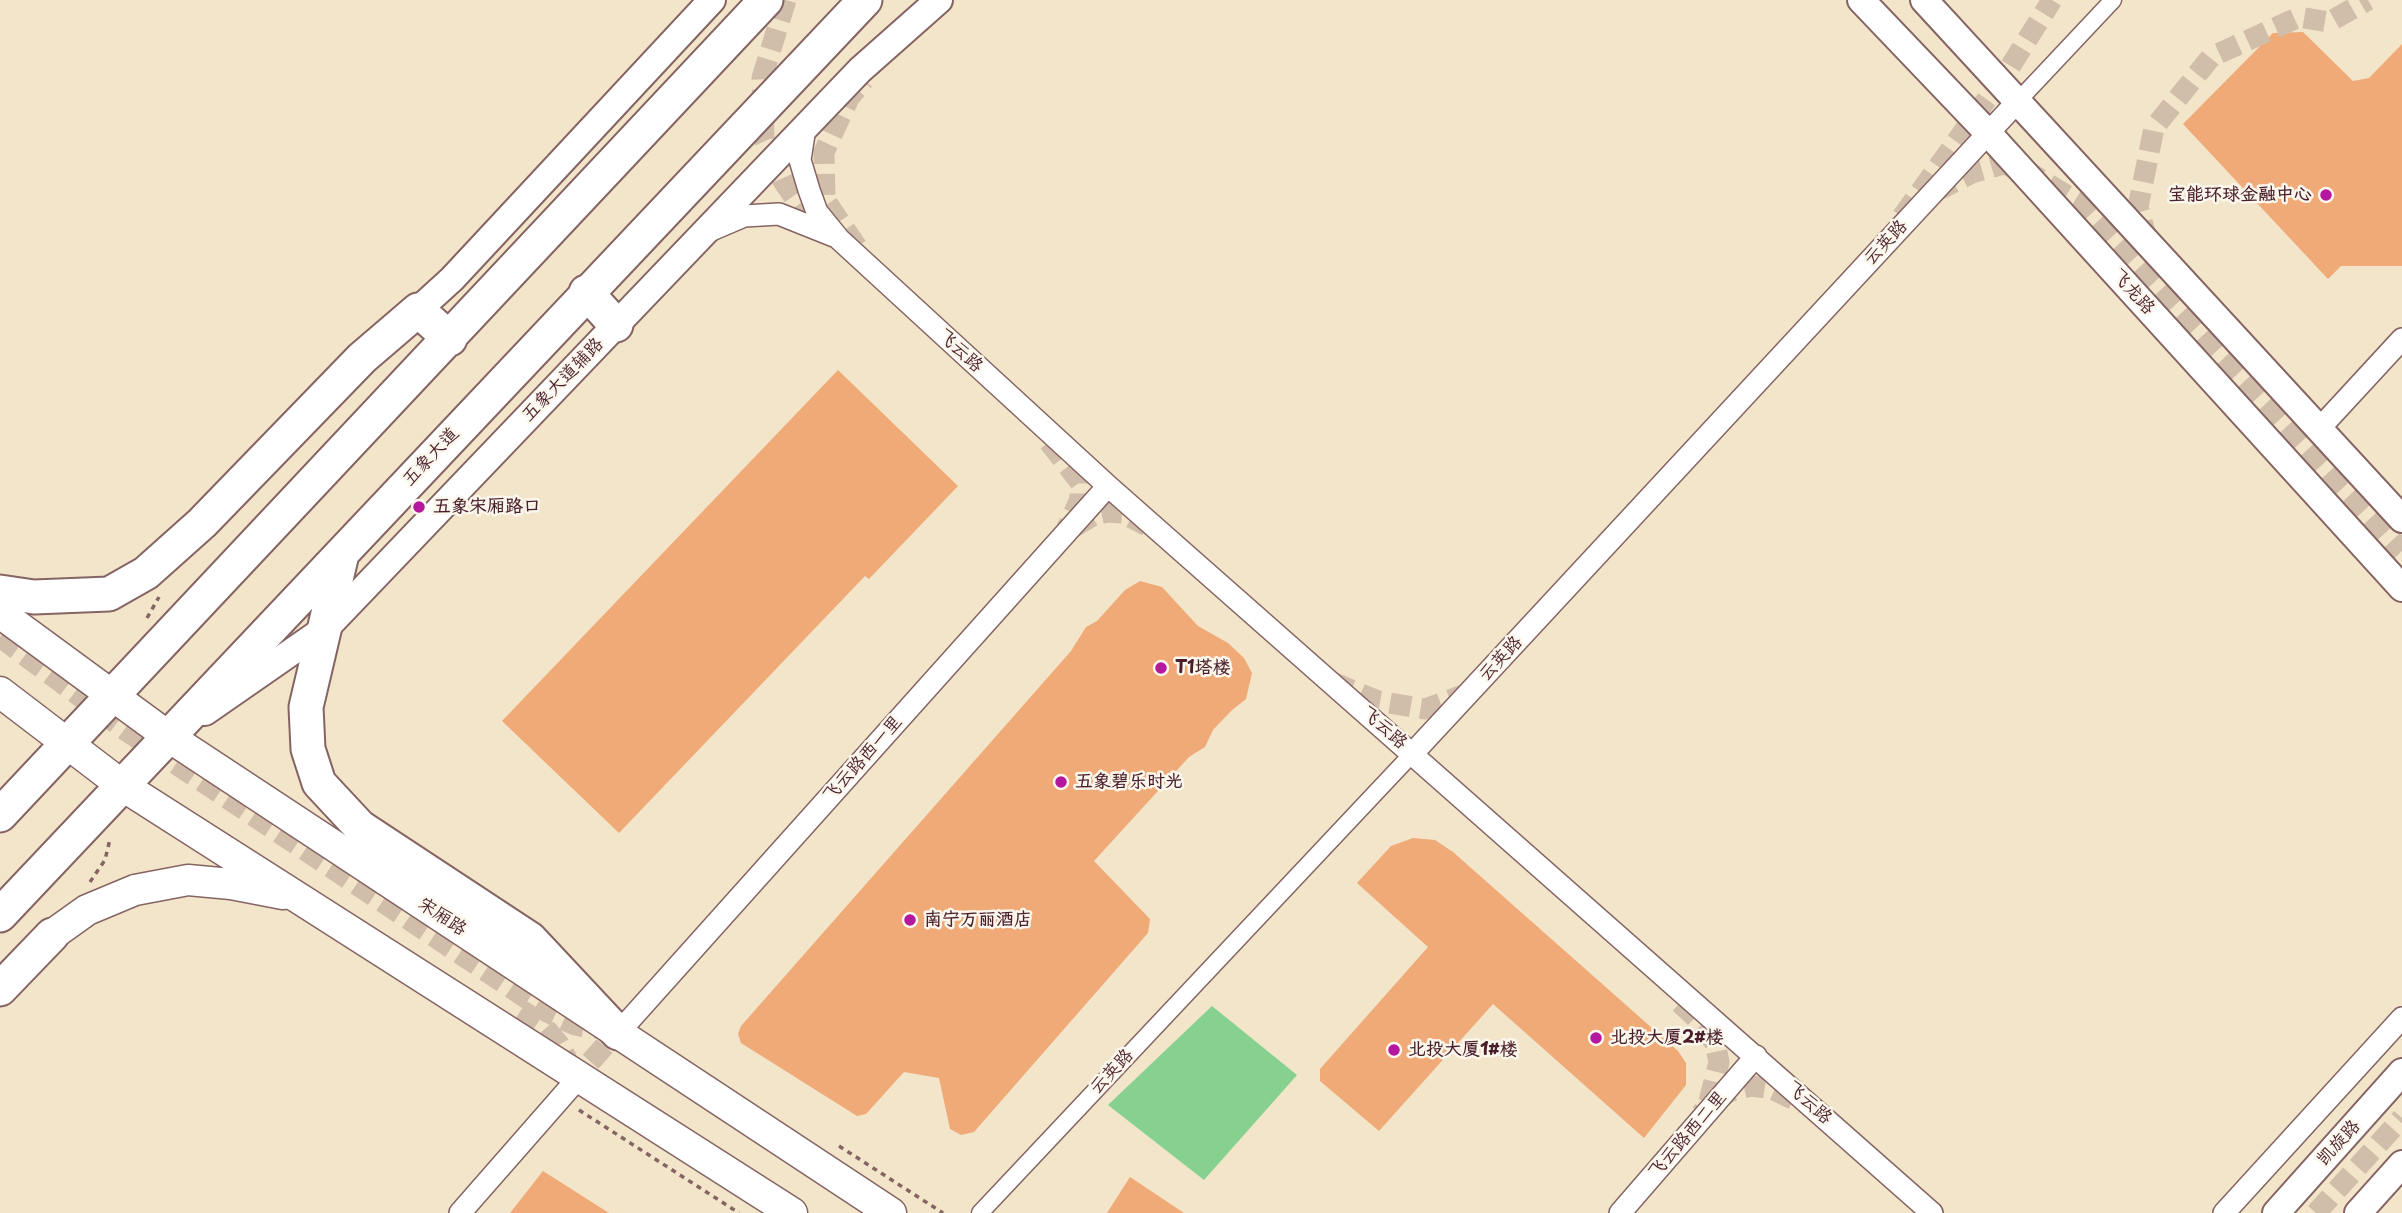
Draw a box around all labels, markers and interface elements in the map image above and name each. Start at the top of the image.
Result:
place label: 宝能环球金融中心 [2168,184,2312,206]
marker: 宝能环球金融中心 [2318,187,2334,203]
street label: 云英路 [1860,216,1912,270]
street label: 飞龙路 [2107,265,2159,319]
street label: 飞云路 [933,325,987,377]
street label: 五象大道辅路 [518,334,608,426]
street label: 五象大道 [399,423,463,491]
place label: 五象宋厢路口 [433,496,541,518]
marker: 五象宋厢路口 [411,499,427,515]
street label: 云英路 [1475,632,1527,686]
place label: T1塔楼 [1175,657,1231,679]
marker: T1塔楼 [1153,660,1169,676]
street label: 飞云路 [1357,702,1411,754]
street label: 飞云路西一里 [819,712,907,806]
place label: 五象碧乐时光 [1075,771,1183,793]
marker: 五象碧乐时光 [1053,774,1069,790]
street label: 宋厢路 [413,893,471,941]
place label: 南宁万丽酒店 [924,909,1032,931]
marker: 南宁万丽酒店 [902,912,918,928]
place label: 北投大厦2#楼 [1610,1027,1724,1049]
marker: 北投大厦2#楼 [1588,1030,1604,1046]
place label: 北投大厦1#楼 [1408,1039,1518,1061]
marker: 北投大厦1#楼 [1386,1042,1402,1058]
street label: 云英路 [1086,1045,1138,1099]
street label: 飞云路 [1782,1077,1836,1129]
street label: 飞云路西二里 [1644,1087,1732,1183]
street label: 凯旋路 [2313,1116,2365,1170]

